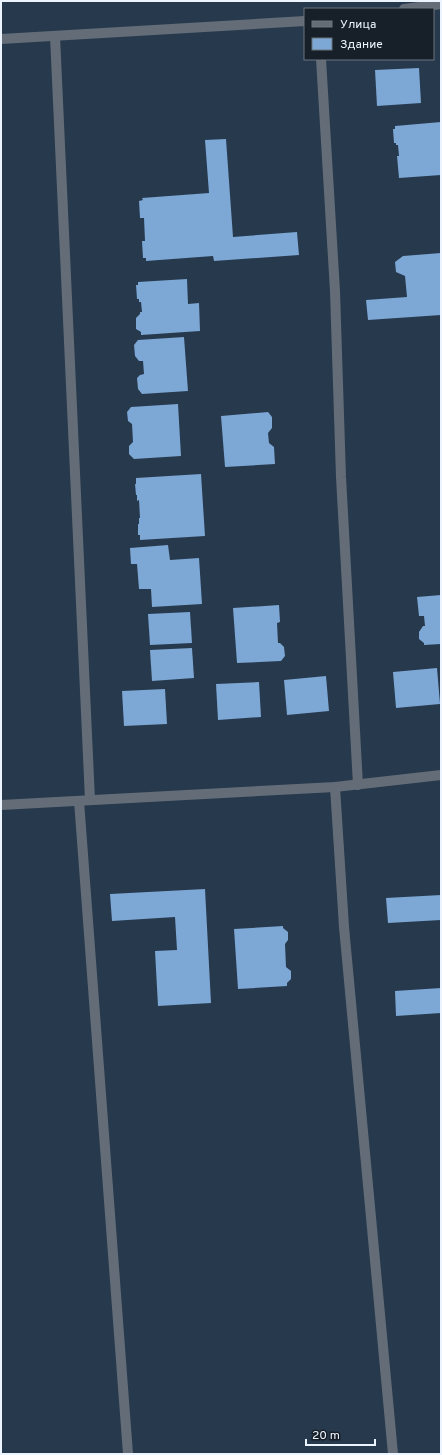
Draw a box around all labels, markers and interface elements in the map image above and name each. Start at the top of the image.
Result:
legend [304,8,434,60]
text: Улица [340,17,376,33]
text: Здание [340,37,383,53]
scale bar [306,1421,375,1447]
text: 20 m [312,1428,340,1444]

